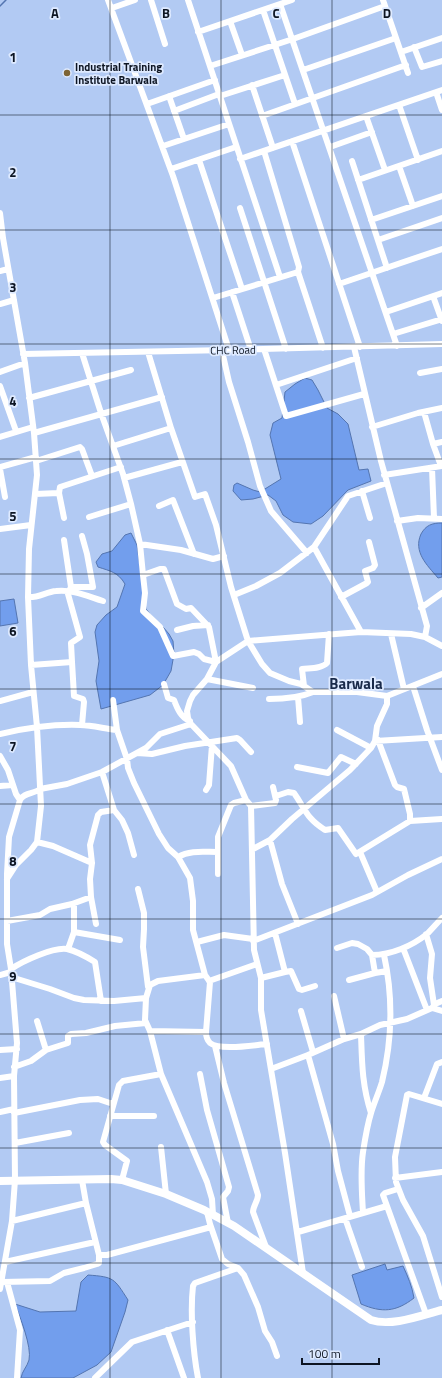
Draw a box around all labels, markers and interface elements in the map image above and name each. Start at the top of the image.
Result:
text: A [51,3,59,23]
text: B [162,3,170,23]
text: C [272,3,280,23]
text: D [383,3,391,23]
text: 1 [9,47,17,67]
place label: Industrial Training Institute Barwala [75,59,162,88]
marker: Industrial Training Institute Barwala [62,68,72,78]
text: 2 [9,162,17,182]
text: 3 [9,277,17,297]
street label: CHC Road [210,342,256,358]
text: 4 [9,391,17,411]
text: 5 [9,506,17,526]
text: 6 [9,621,17,641]
district label: Barwala [329,672,383,695]
text: 7 [9,736,17,756]
text: 8 [9,851,17,871]
text: 9 [9,966,17,986]
scale bar [302,1340,379,1366]
text: 100 m [308,1344,341,1363]

